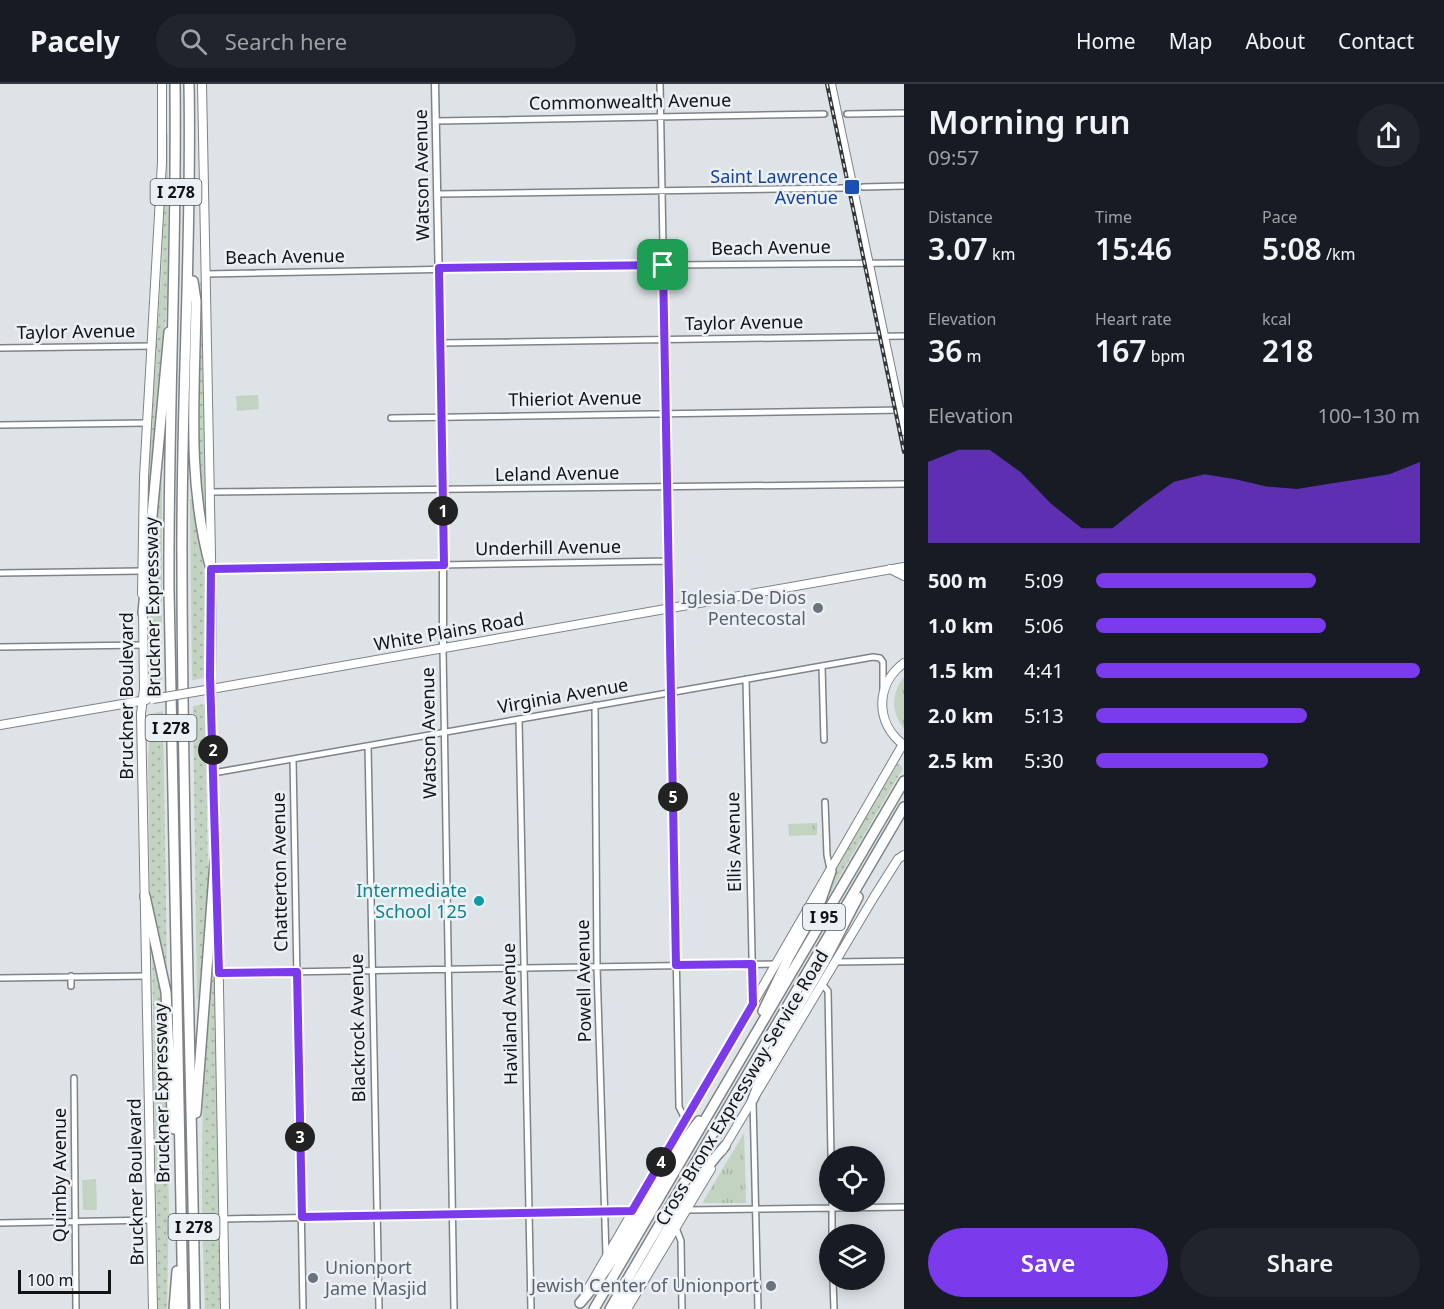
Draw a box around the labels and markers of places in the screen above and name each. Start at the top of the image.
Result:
place label: Saint Lawrence Avenue [710,164,838,209]
marker: Saint Lawrence Avenue [843,178,861,196]
pin [637,239,688,290]
pin: 1 [428,496,458,526]
place label: Iglesia De Dios Pentecostal [681,585,806,630]
marker: Iglesia De Dios Pentecostal [811,601,825,615]
pin: 2 [198,735,228,765]
pin: 5 [658,782,688,812]
place label: Intermediate School 125 [356,878,467,923]
marker: Intermediate School 125 [472,894,486,908]
pin: 3 [285,1122,315,1152]
pin: 4 [646,1147,676,1177]
place label: Unionport Jame Masjid [323,1255,427,1300]
marker: Unionport Jame Masjid [306,1271,320,1285]
place label: Jewish Center of Unionport [529,1273,759,1297]
marker: Jewish Center of Unionport [764,1279,778,1293]

